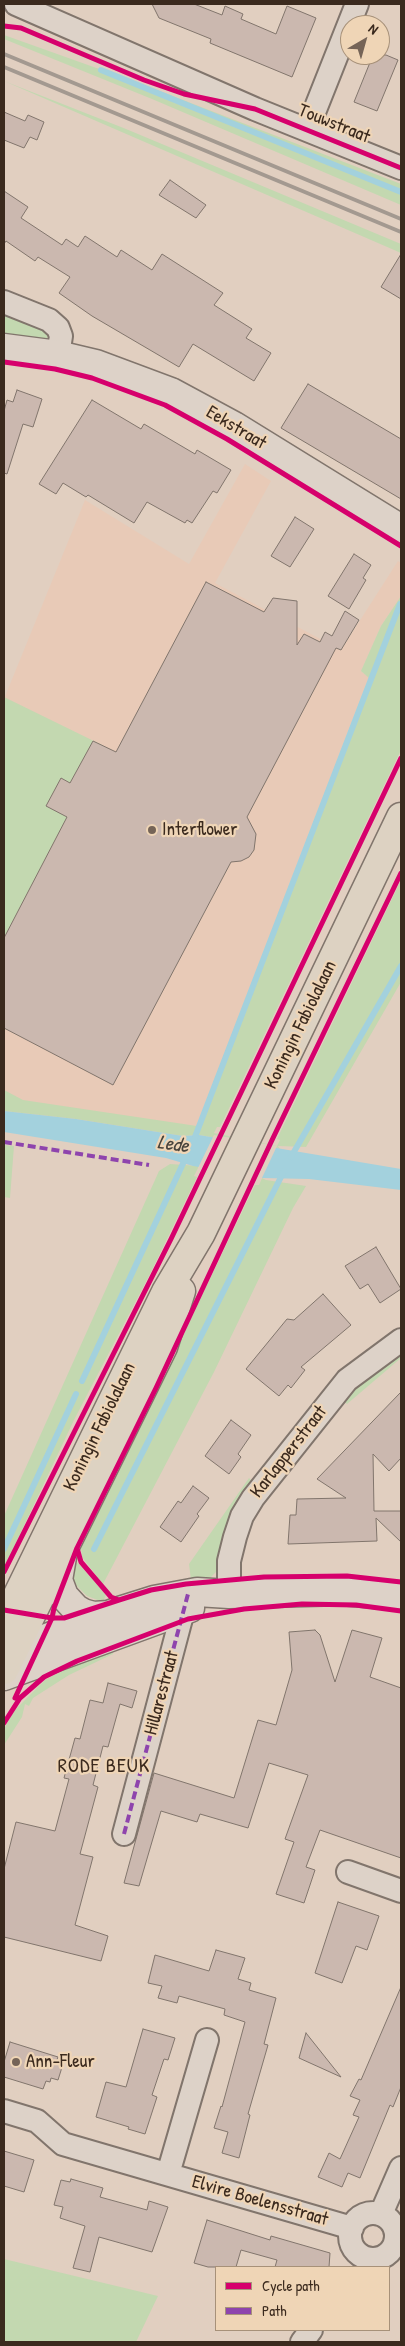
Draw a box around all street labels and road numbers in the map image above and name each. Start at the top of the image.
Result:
street label: Touwstraat [295,99,373,149]
street label: Eekstraat [202,401,270,455]
street label: Koningin Fabiolalaan [260,957,342,1093]
street label: Koningin Fabiolalaan [59,1359,141,1495]
street label: Karlapperstraat [246,1401,332,1503]
street label: Hillarestraat [140,1648,184,1738]
street label: Elvire Boelensstraat [189,2171,331,2231]

